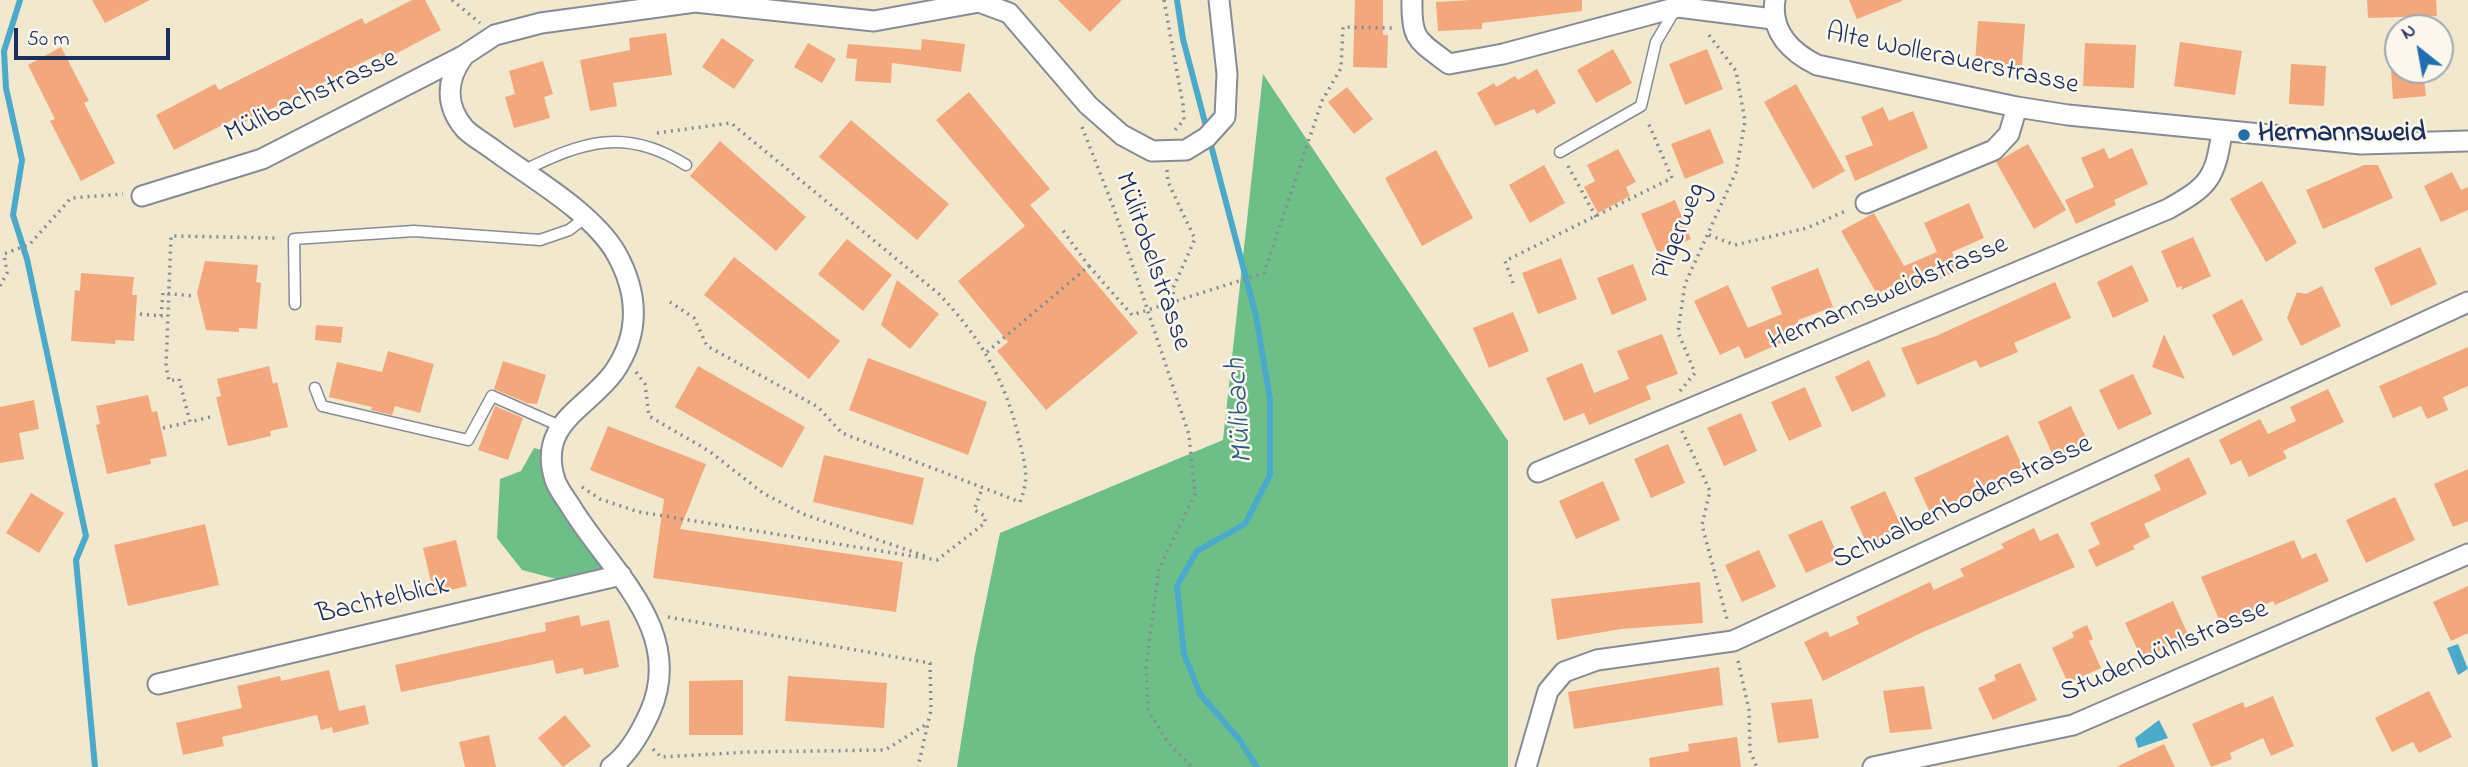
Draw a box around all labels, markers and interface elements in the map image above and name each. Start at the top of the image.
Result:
scale bar [18,14,173,58]
north arrow [2384,14,2454,84]
text: N [2396,17,2421,47]
street label: Alte Wollerauerstrasse [1822,18,2082,104]
text: 50 m [27,25,70,55]
street label: Mülibachstrasse [220,43,404,153]
place label: Hermannsweid [2258,118,2426,152]
marker: Hermannsweid [2236,127,2252,143]
street label: Mülitobelstrasse [1105,168,1197,356]
street label: Pilgerweg [1646,179,1716,285]
street label: Hermannsweidstrasse [1764,229,2014,361]
water label: Mülibach [1220,357,1264,465]
street label: Schwalbenbodenstrasse [1828,429,2098,579]
street label: Bachtelblick [314,570,452,634]
street label: Studenbühlstrasse [2056,594,2274,712]

